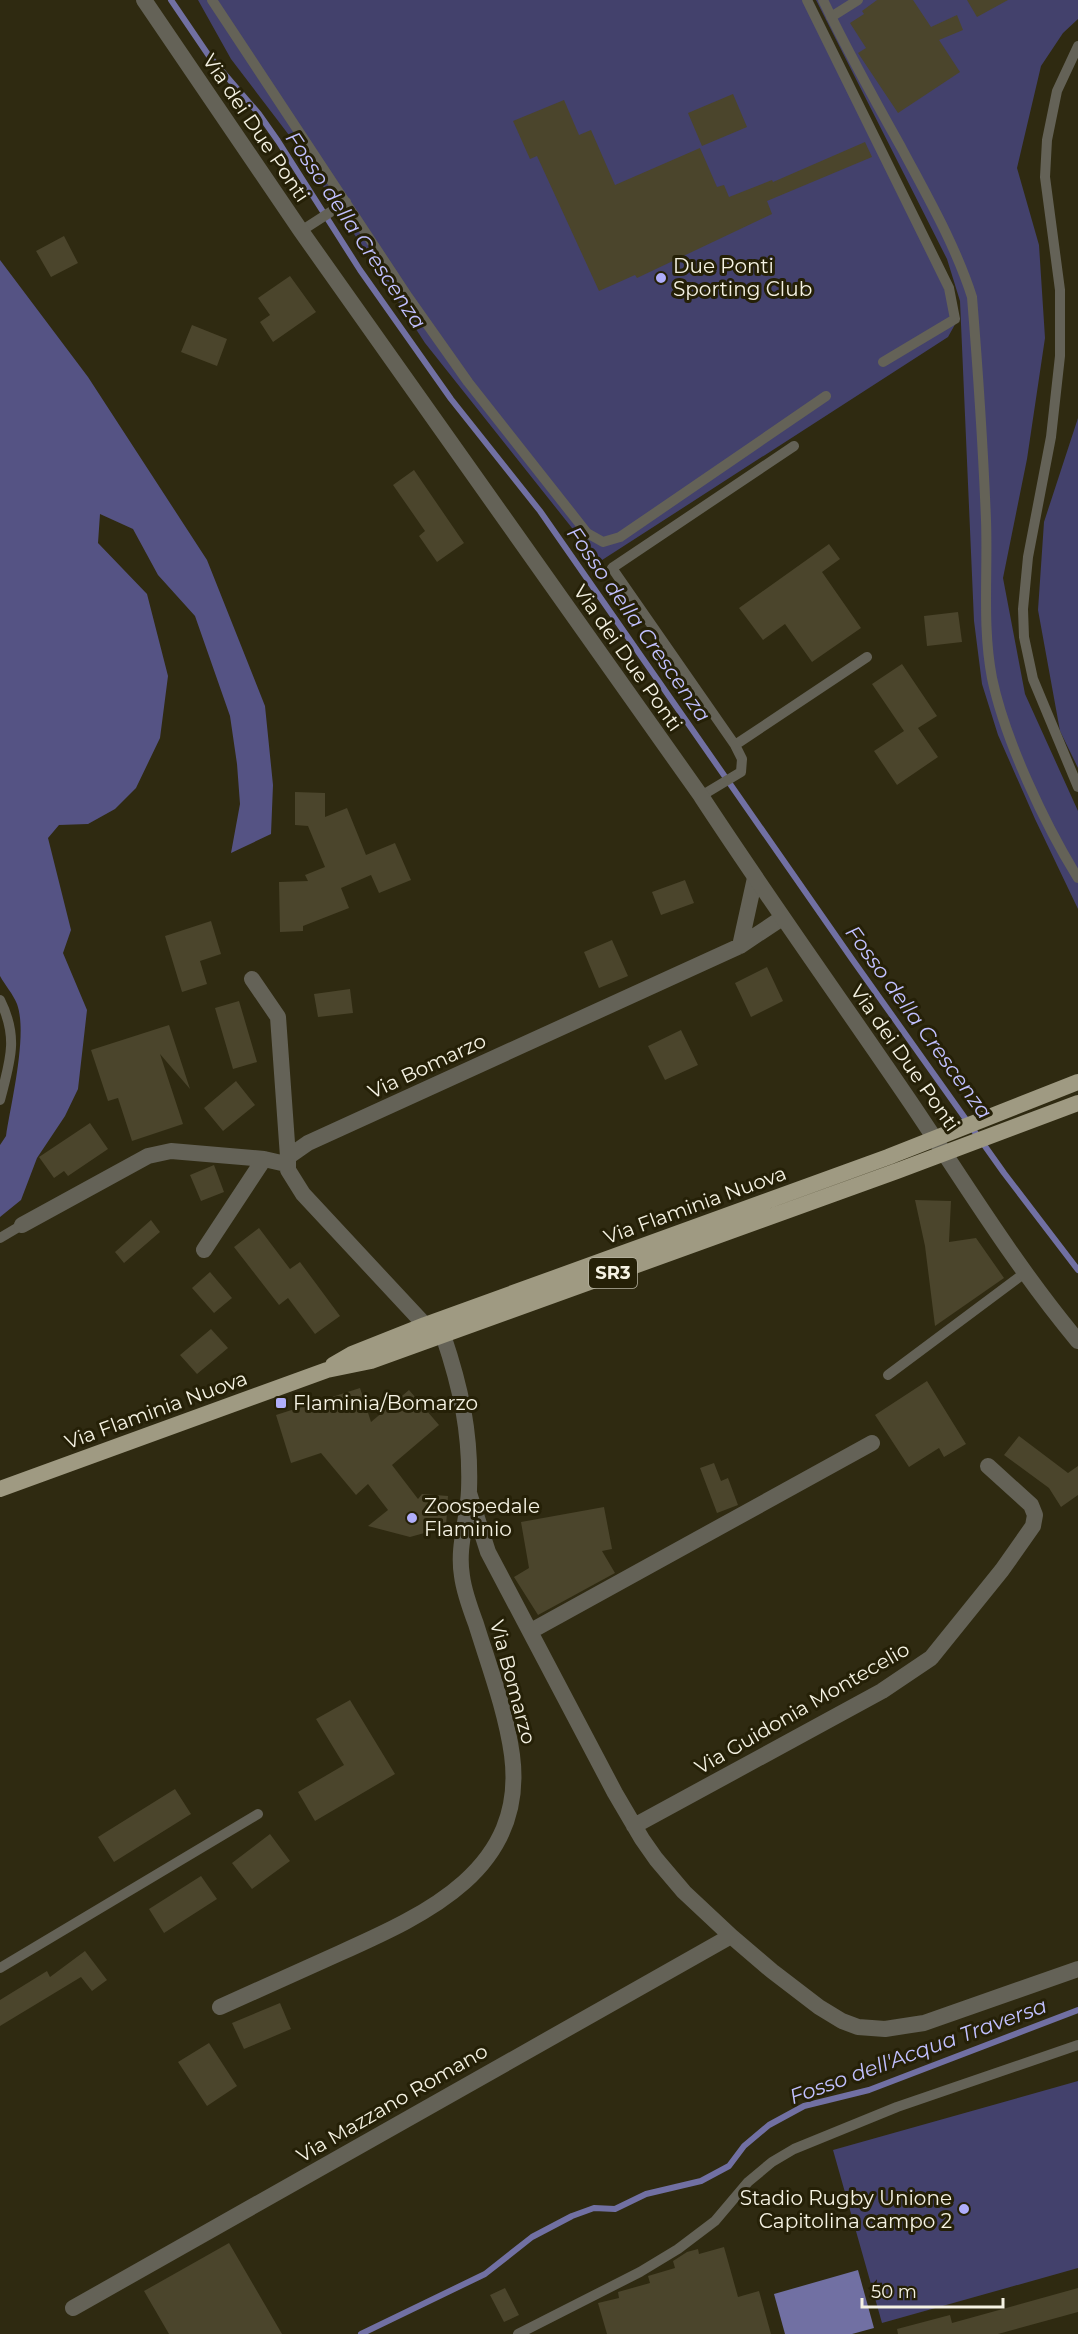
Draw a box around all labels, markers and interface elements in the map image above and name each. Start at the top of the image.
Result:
street label: Via dei Due Ponti [198,49,314,207]
water label: Fosso della Crescenza [281,127,431,333]
place label: Due Ponti Sporting Club [673,254,812,301]
marker: Due Ponti Sporting Club [654,271,668,285]
water label: Fosso della Crescenza [562,522,716,726]
street label: Via dei Due Ponti [568,580,688,736]
water label: Fosso della Crescenza [840,921,998,1123]
street label: Via dei Due Ponti [845,980,965,1136]
street label: Via Bomarzo [364,1028,490,1104]
street label: Via Flaminia Nuova [600,1161,790,1249]
road number: SR3 [589,1258,637,1288]
street label: Via Flaminia Nuova [61,1366,251,1454]
place label: Flaminia/Bomarzo [293,1391,478,1415]
marker: Flaminia/Bomarzo [274,1396,288,1410]
place label: Zoospedale Flaminio [424,1494,540,1541]
marker: Zoospedale Flaminio [405,1511,419,1525]
street label: Via Bomarzo [485,1617,541,1747]
street label: Via Guidonia Montecelio [690,1637,914,1779]
water label: Fosso dell'Acqua Traversa [786,1993,1050,2109]
street label: Via Mazzano Romano [292,2038,492,2168]
place label: Stadio Rugby Unione Capitolina campo 2 [740,2186,952,2233]
marker: Stadio Rugby Unione Capitolina campo 2 [957,2202,971,2216]
scale bar [862,2271,1003,2309]
text: 50 m [871,2281,917,2303]

